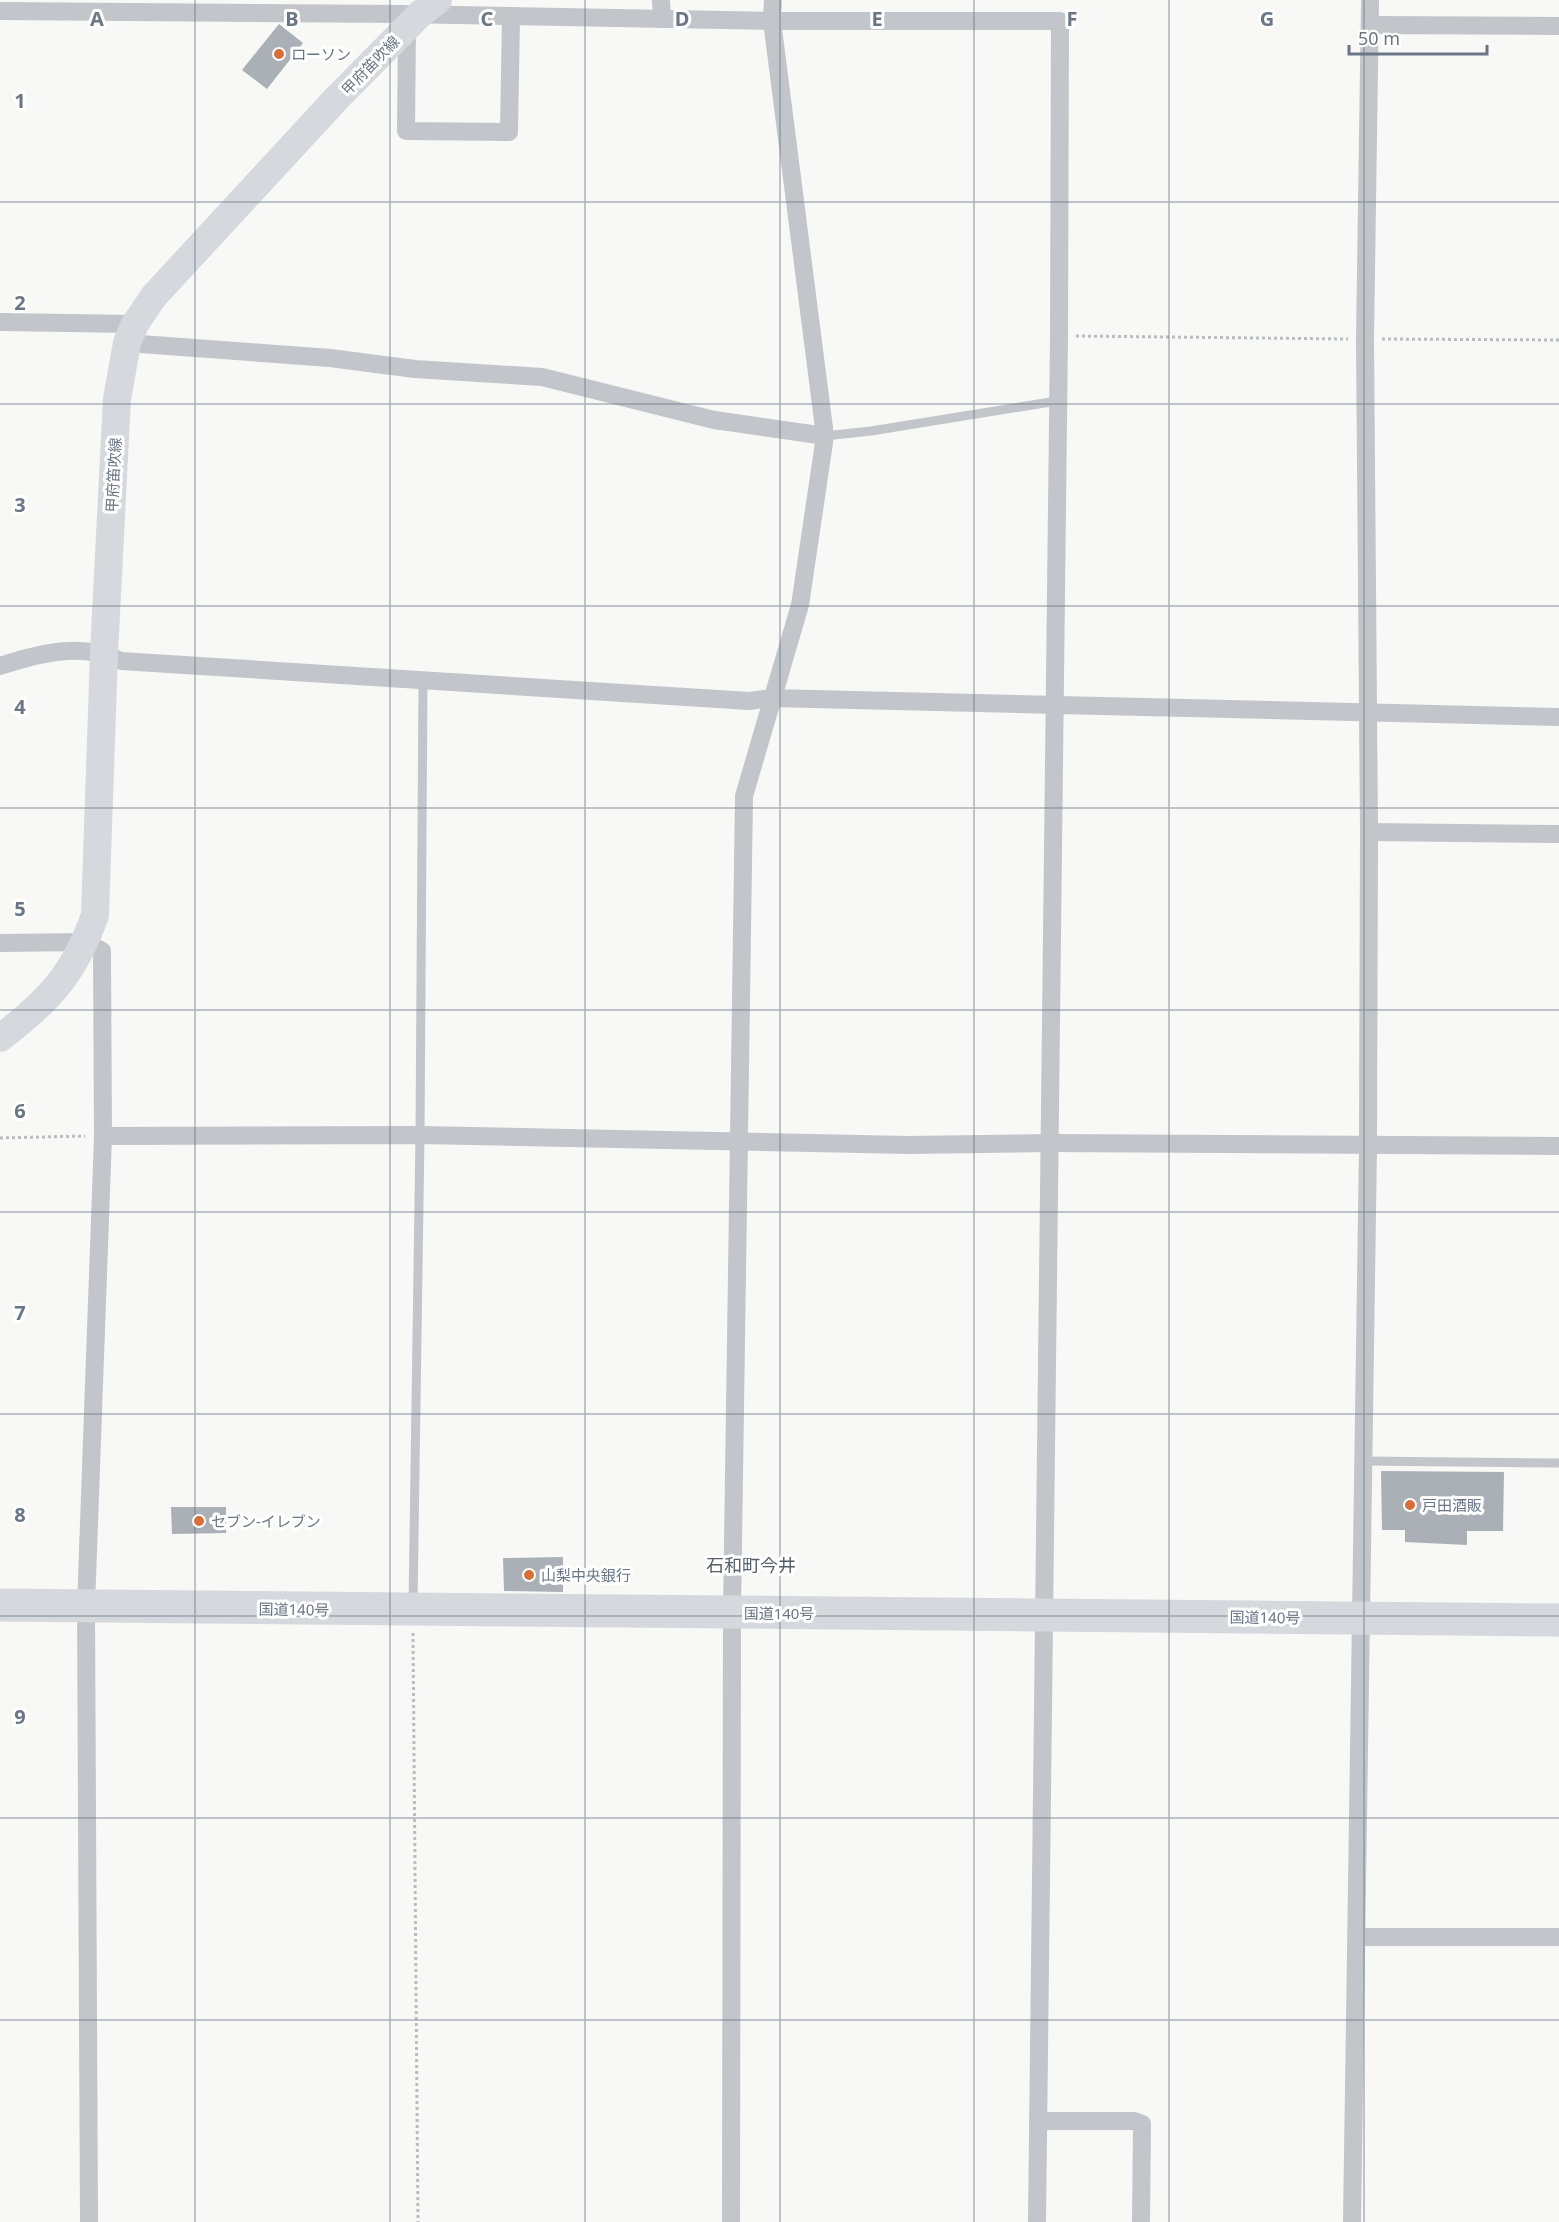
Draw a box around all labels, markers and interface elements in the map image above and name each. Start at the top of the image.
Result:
text: A [90,5,104,32]
text: B [285,5,299,32]
text: C [481,5,494,32]
text: D [675,5,689,32]
text: E [871,5,883,32]
text: F [1067,5,1077,32]
text: G [1260,5,1274,32]
scale bar [1349,18,1487,56]
text: 50 m [1358,26,1400,50]
street label: 甲府笛吹線 [337,31,403,99]
place label: ローソン [291,44,351,64]
marker: ローソン [272,47,286,61]
text: 1 [14,87,26,114]
text: 2 [14,289,26,316]
street label: 甲府笛吹線 [101,437,125,513]
text: 3 [14,491,26,518]
text: 4 [14,693,26,720]
text: 5 [14,895,26,922]
text: 6 [14,1097,26,1124]
text: 7 [14,1299,26,1326]
place label: 戸田酒販 [1422,1495,1482,1515]
marker: 戸田酒販 [1403,1498,1417,1512]
text: 8 [14,1501,26,1528]
place label: セブン-イレブン [211,1511,321,1531]
marker: セブン-イレブン [192,1514,206,1528]
district label: 石和町今井 [706,1553,796,1577]
place label: 山梨中央銀行 [541,1565,631,1585]
marker: 山梨中央銀行 [522,1568,536,1582]
street label: 国道140号 [258,1598,330,1620]
street label: 国道140号 [744,1603,814,1623]
street label: 国道140号 [1229,1606,1301,1628]
text: 9 [14,1703,26,1730]

